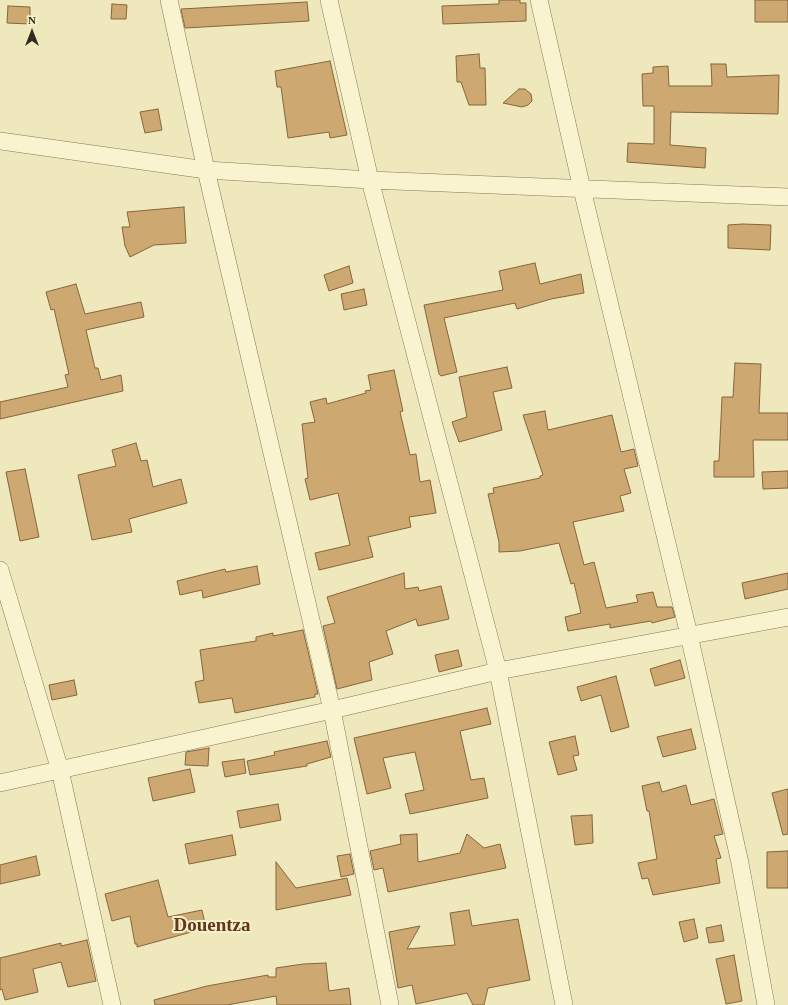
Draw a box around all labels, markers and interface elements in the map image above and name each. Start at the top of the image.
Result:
north arrow [12,12,52,52]
text: N [28,14,36,26]
district label: Douentza [173,915,251,937]

